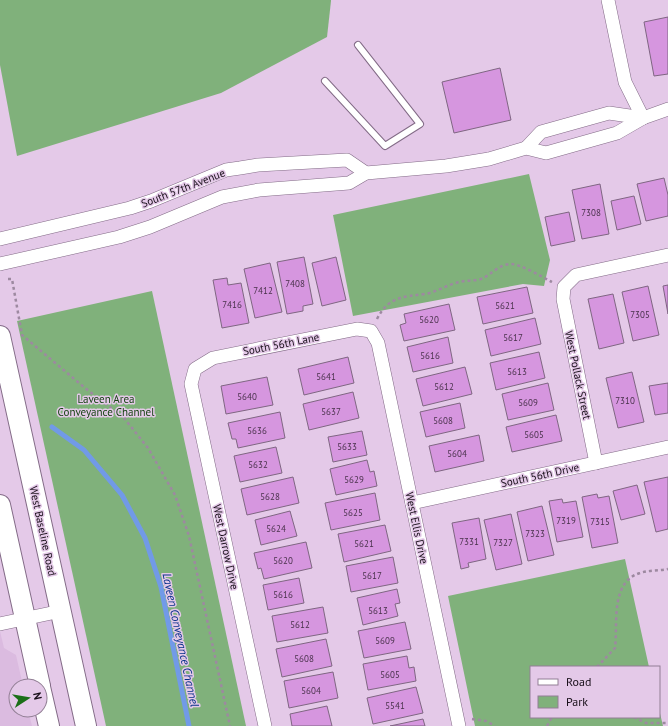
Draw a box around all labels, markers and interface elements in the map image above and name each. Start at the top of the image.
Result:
street label: South 57th Avenue [139,165,227,210]
house number: 7308 [581,207,601,218]
house number: 7408 [285,278,305,289]
house number: 7412 [253,285,273,296]
house number: 7416 [222,299,242,310]
house number: 5621 [495,300,515,311]
house number: 7305 [630,309,650,320]
house number: 5620 [419,314,439,325]
street label: South 56th Lane [242,330,321,358]
street label: West Pollack Street [562,330,594,421]
house number: 5617 [503,332,523,343]
house number: 5616 [420,350,440,361]
house number: 5613 [507,366,527,377]
house number: 5641 [316,371,336,382]
house number: 5612 [434,381,454,392]
house number: 5640 [237,391,257,402]
park label: Laveen Area Conveyance Channel [58,392,155,419]
house number: 7310 [615,395,635,406]
house number: 5609 [518,397,538,408]
house number: 5637 [321,406,341,417]
house number: 5608 [433,415,453,426]
house number: 5636 [247,425,267,436]
house number: 5605 [524,429,544,440]
house number: 5633 [337,441,357,452]
house number: 5604 [447,448,467,459]
house number: 5632 [248,459,268,470]
street label: South 56th Drive [500,460,581,490]
house number: 5629 [344,474,364,485]
street label: West Baseline Road [27,485,59,577]
house number: 5628 [260,491,280,502]
street label: West Ellis Drive [403,491,432,566]
street label: West Darrow Drive [210,503,242,591]
house number: 5625 [343,507,363,518]
house number: 7319 [556,515,576,526]
house number: 7315 [590,516,610,527]
house number: 5624 [266,523,286,534]
house number: 7323 [525,528,545,539]
house number: 7331 [459,536,479,547]
house number: 7327 [493,537,513,548]
house number: 5621 [354,538,374,549]
house number: 5620 [273,555,293,566]
house number: 5617 [362,570,382,581]
water label: Laveen Conveyance Channel [159,572,203,709]
house number: 5616 [273,589,293,600]
house number: 5613 [368,605,388,616]
house number: 5612 [290,619,310,630]
house number: 5609 [375,635,395,646]
house number: 5608 [294,653,314,664]
legend [530,666,660,718]
house number: 5605 [380,669,400,680]
text: Road [566,674,591,689]
north arrow [8,678,48,718]
house number: 5604 [301,685,321,696]
text: N [30,691,45,701]
text: Park [566,694,588,709]
house number: 5541 [385,700,405,711]

